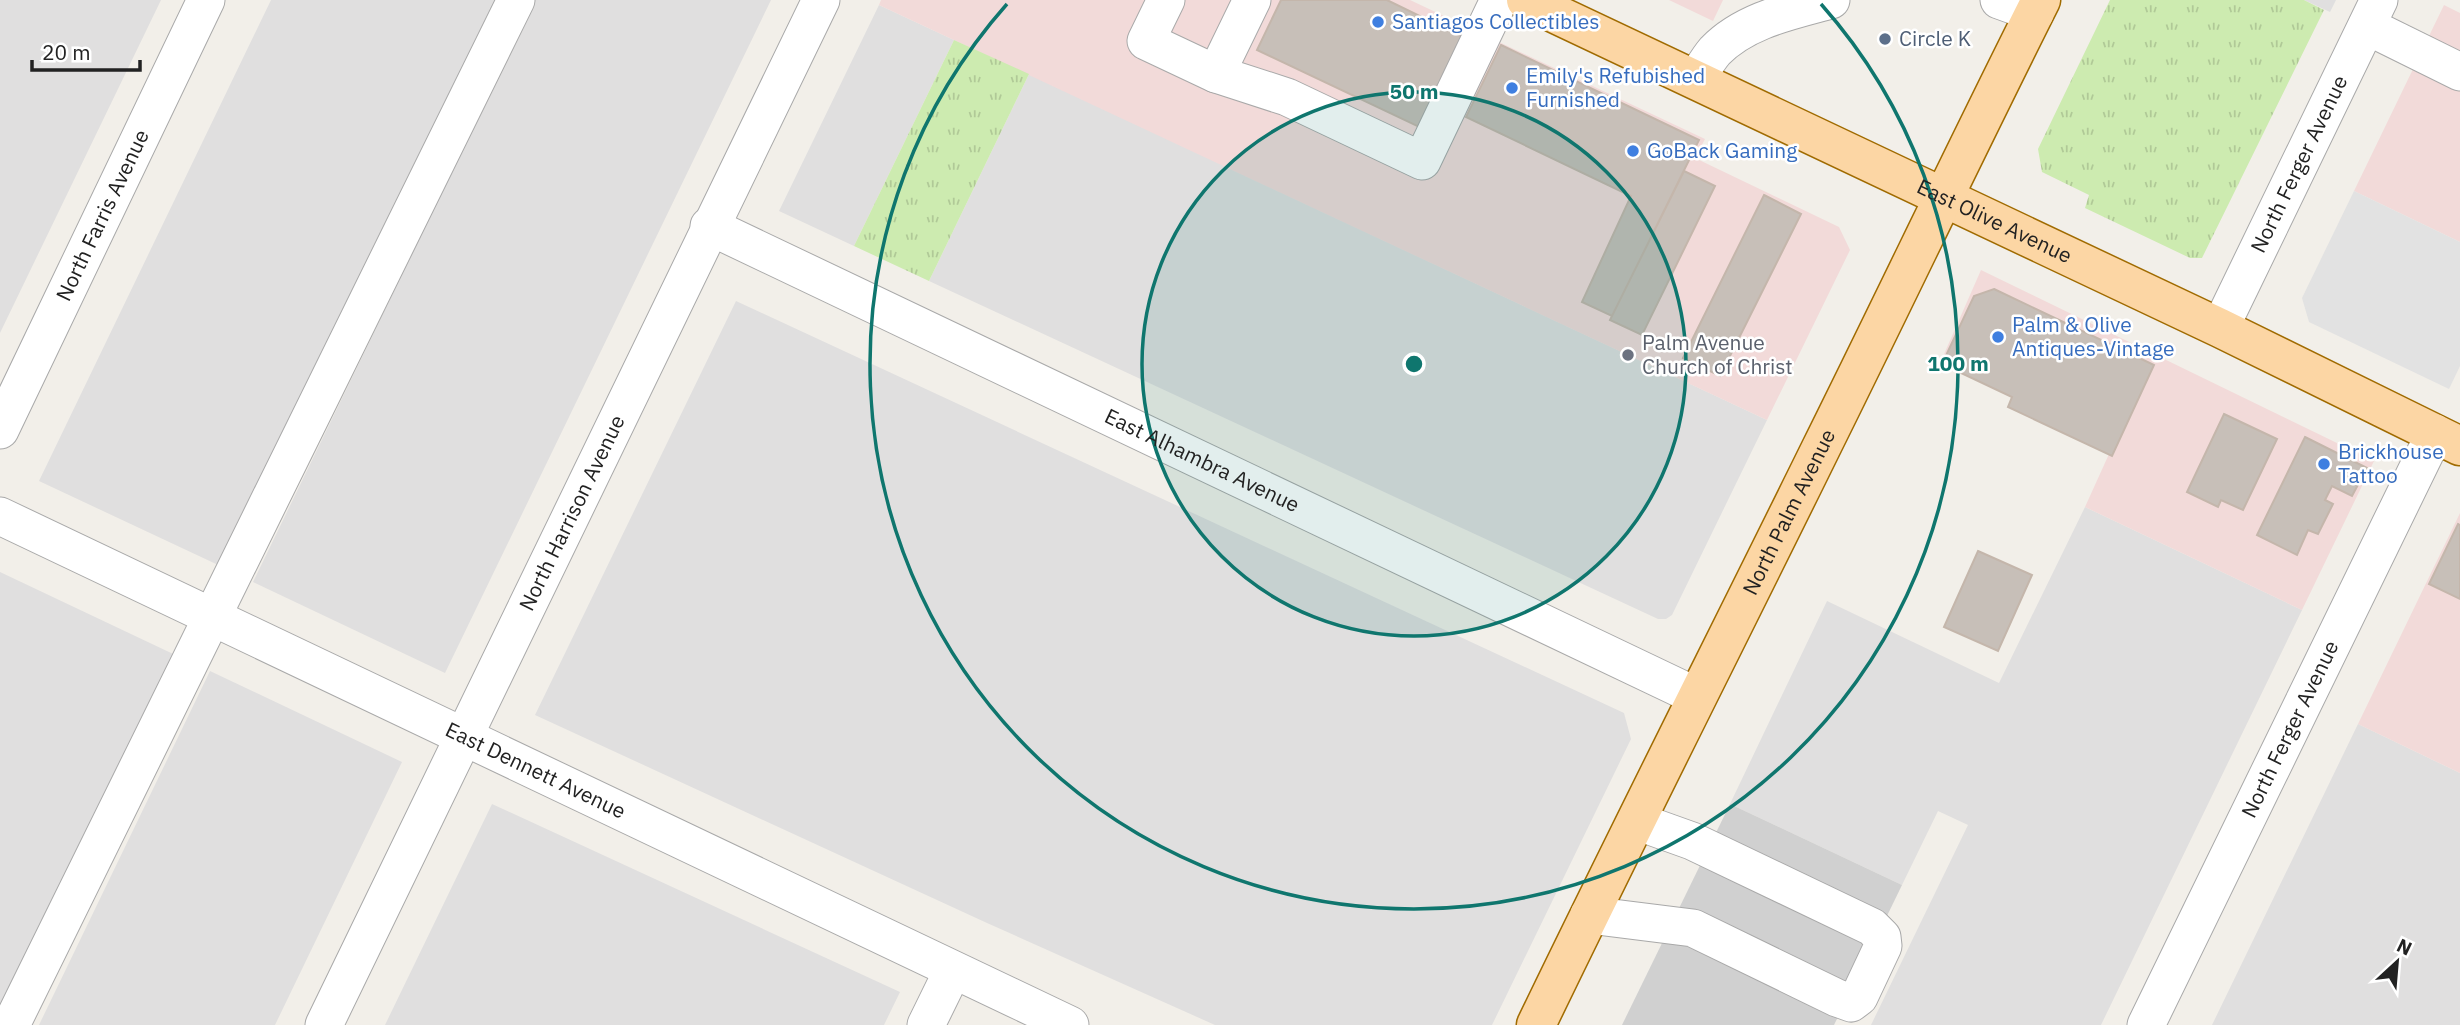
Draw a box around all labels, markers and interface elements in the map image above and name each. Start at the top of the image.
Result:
place label: Santiagos Collectibles [1392,7,1600,35]
marker: Santiagos Collectibles [1370,14,1386,30]
place label: Circle K [1899,24,1971,52]
scale bar [32,28,140,72]
marker: Circle K [1877,31,1893,47]
text: 20 m [42,38,91,66]
place label: Emily's Refubished Furnished [1526,61,1705,113]
street label: North Ferger Avenue [2244,70,2353,257]
text: 50 m [1390,77,1438,105]
marker: Emily's Refubished Furnished [1504,80,1520,96]
street label: North Farris Avenue [49,125,155,305]
place label: GoBack Gaming [1647,136,1797,164]
marker: GoBack Gaming [1625,143,1641,159]
street label: East Olive Avenue [1913,172,2077,269]
place label: Palm & Olive Antiques-Vintage [2012,310,2175,362]
place label: Palm Avenue Church of Christ [1642,328,1793,380]
marker: Palm & Olive Antiques-Vintage [1990,329,2006,345]
marker: Palm Avenue Church of Christ [1620,347,1636,363]
text: 100 m [1927,349,1989,377]
centre of rings [1402,352,1426,376]
street label: East Alhambra Avenue [1100,401,1304,518]
street label: North Harrison Avenue [512,410,631,615]
street label: North Palm Avenue [1735,424,1841,599]
place label: Brickhouse Tattoo [2338,437,2444,489]
marker: Brickhouse Tattoo [2316,456,2332,472]
street label: North Ferger Avenue [2234,636,2345,822]
street label: East Dennett Avenue [441,715,631,825]
north arrow [2362,927,2432,997]
text: N [2393,933,2416,961]

